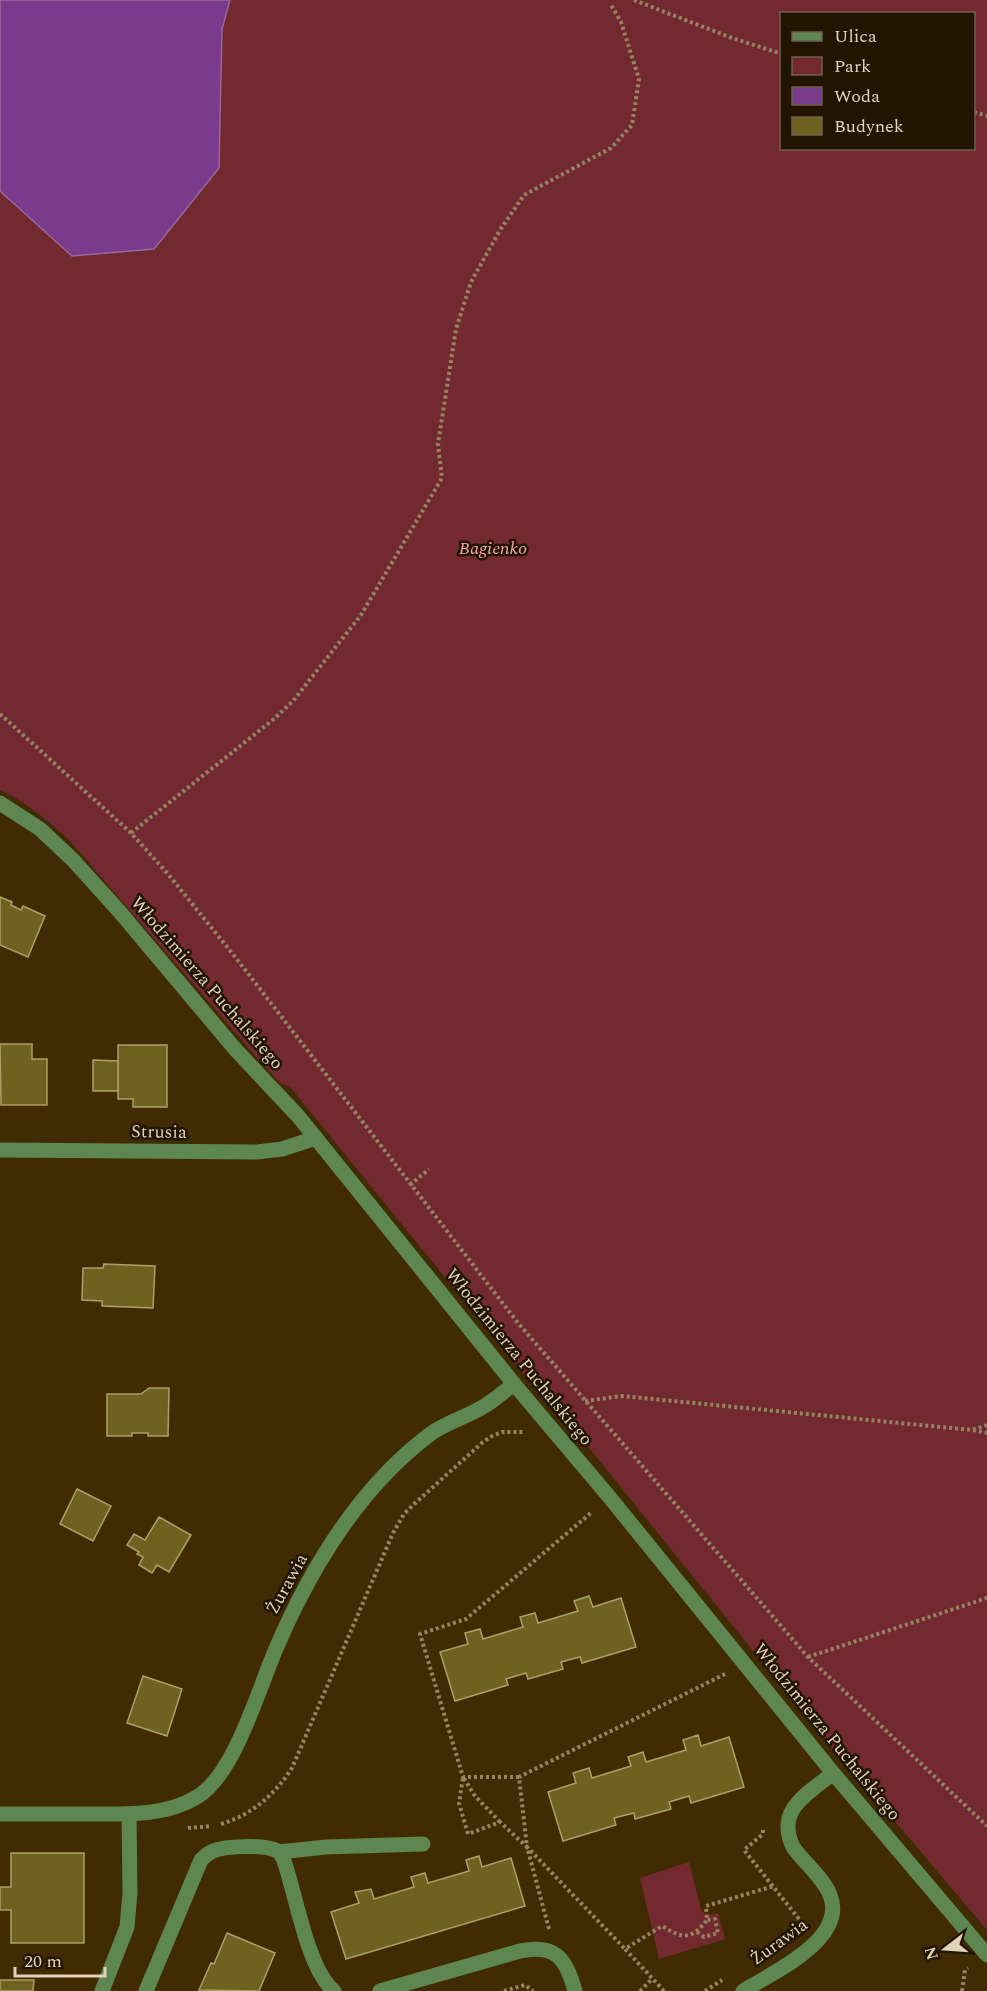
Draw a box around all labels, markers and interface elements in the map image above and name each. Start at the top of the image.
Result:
legend [780,12,975,150]
text: Ulica [834,23,877,50]
text: Park [834,53,871,80]
text: Woda [834,83,880,110]
text: Budynek [834,113,904,140]
park label: Bagienko [459,535,527,562]
street label: Włodzimierza Puchalskiego [124,890,290,1076]
street label: Strusia [131,1118,187,1146]
street label: Włodzimierza Puchalskiego [439,1262,599,1452]
street label: Żurawia [259,1548,315,1619]
street label: Włodzimierza Puchalskiego [747,1637,907,1827]
street label: Żurawia [744,1912,814,1972]
north arrow [915,1919,975,1979]
scale bar [15,1940,105,1978]
text: N [918,1943,945,1963]
text: 20 m [24,1948,62,1975]

